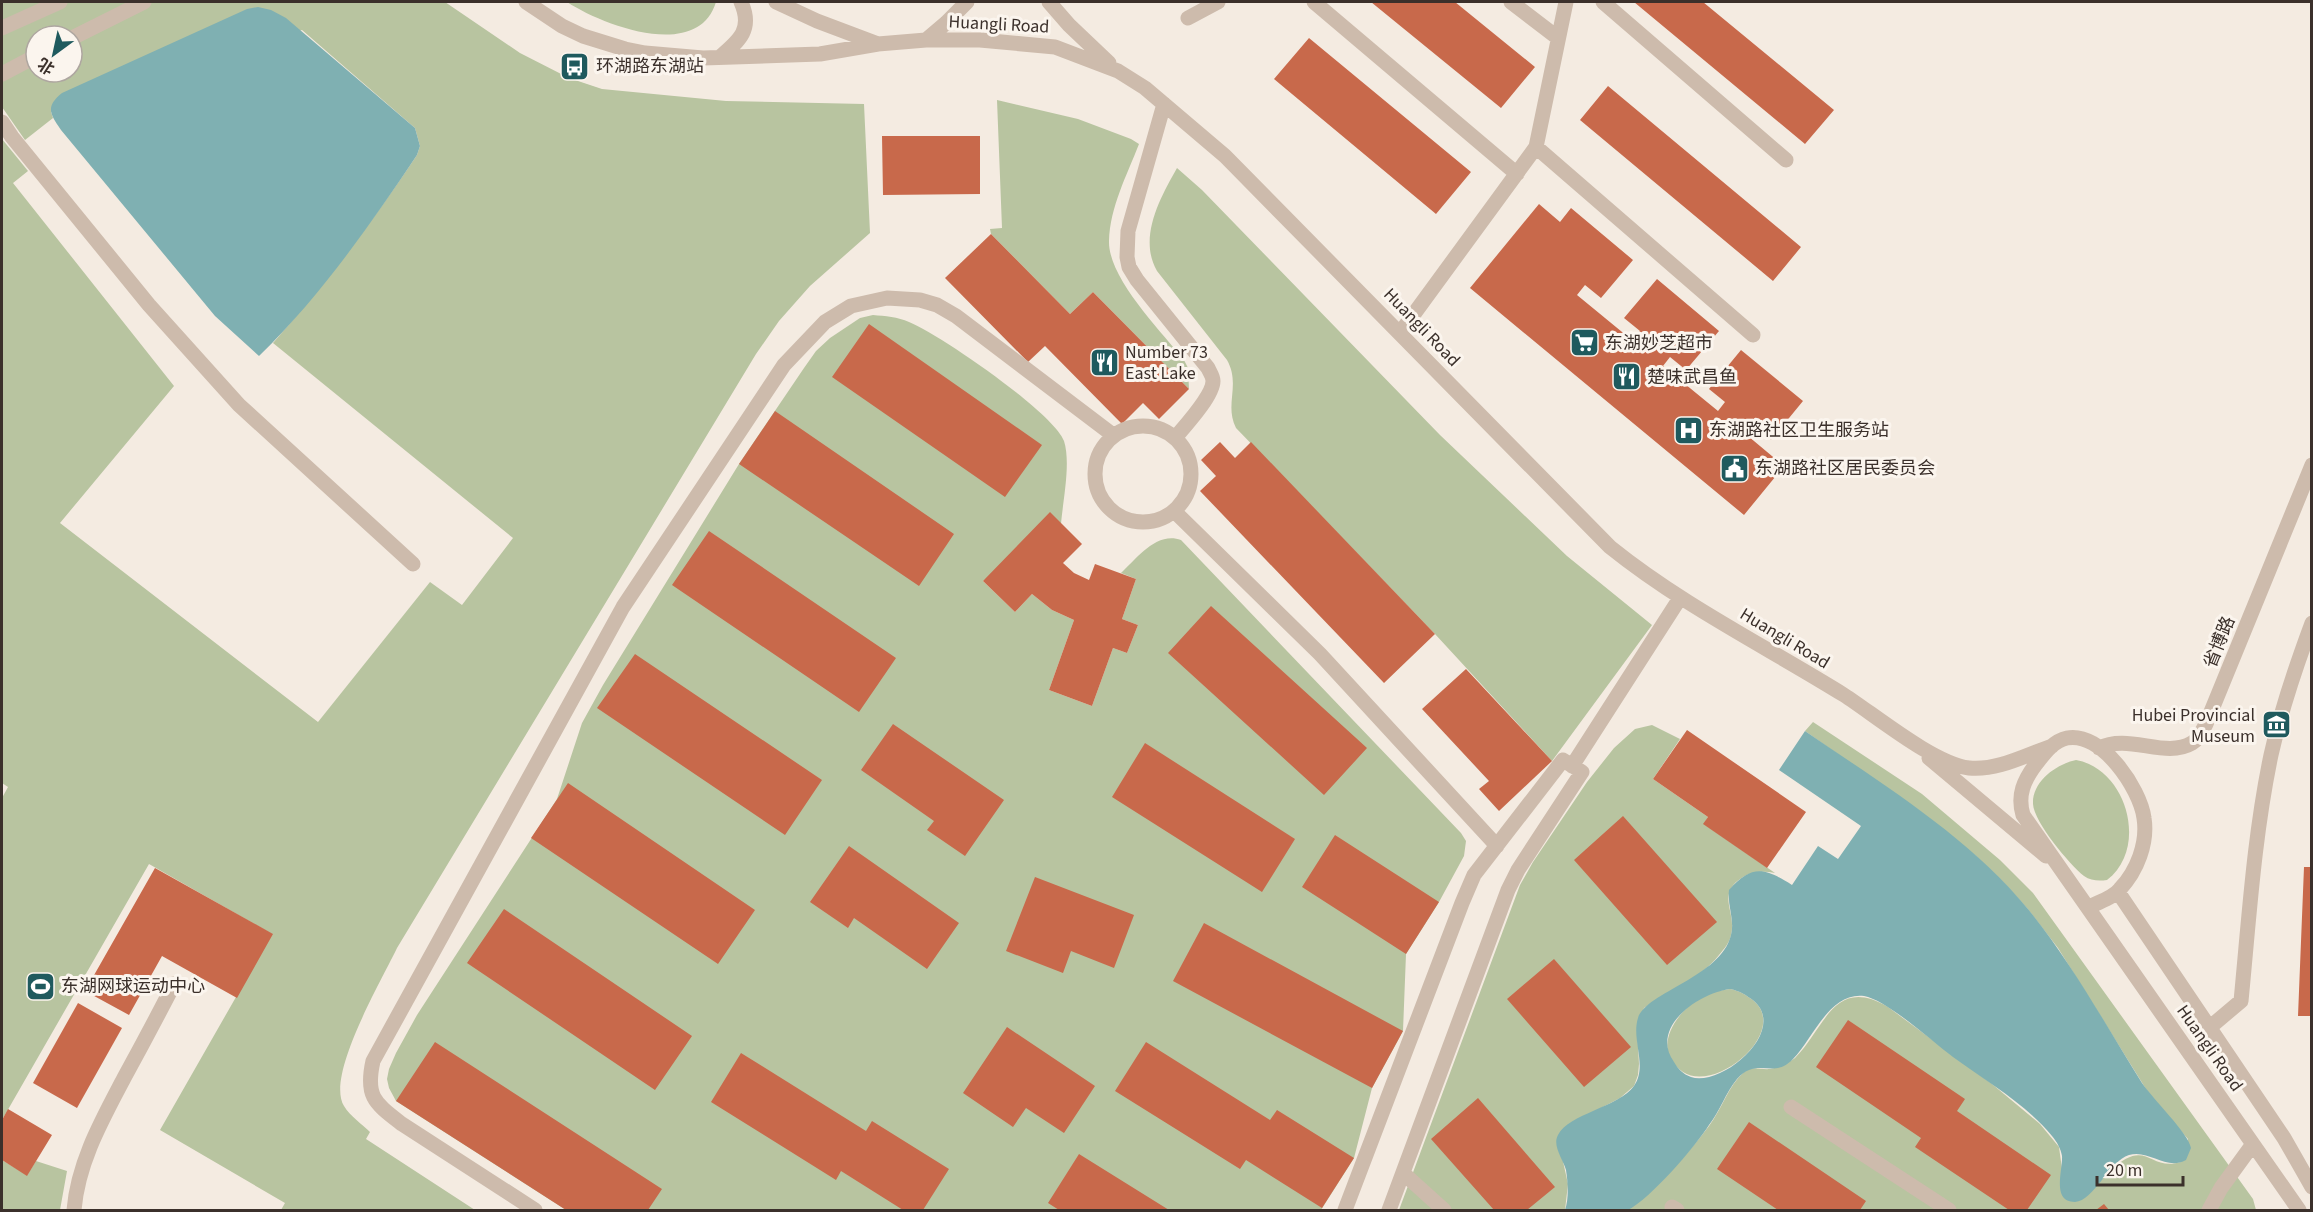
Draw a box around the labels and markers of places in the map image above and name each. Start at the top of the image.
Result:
bus stop icon: 环湖路东湖站 [559,50,591,82]
place label: 环湖路东湖站 [596,54,704,79]
supermarket icon: 东湖妙芝超市 [1568,327,1600,359]
place label: 东湖妙芝超市 [1605,331,1713,356]
place label: Number 73 East Lake [1125,340,1208,386]
restaurant icon: Number 73 East Lake [1088,346,1120,378]
restaurant icon: 楚味武昌鱼 [1610,361,1642,393]
place label: 楚味武昌鱼 [1647,365,1737,390]
hospital icon: 东湖路社区卫生服务站 [1672,414,1704,446]
place label: 东湖路社区卫生服务站 [1709,418,1889,443]
public building icon: 东湖路社区居民委员会 [1718,452,1750,484]
place label: 东湖路社区居民委员会 [1755,456,1935,481]
place label: Hubei Provincial Museum [2132,703,2255,749]
museum icon: Hubei Provincial Museum [2260,709,2292,741]
sports icon: 东湖网球运动中心 [24,970,56,1002]
place label: 东湖网球运动中心 [61,974,205,999]

